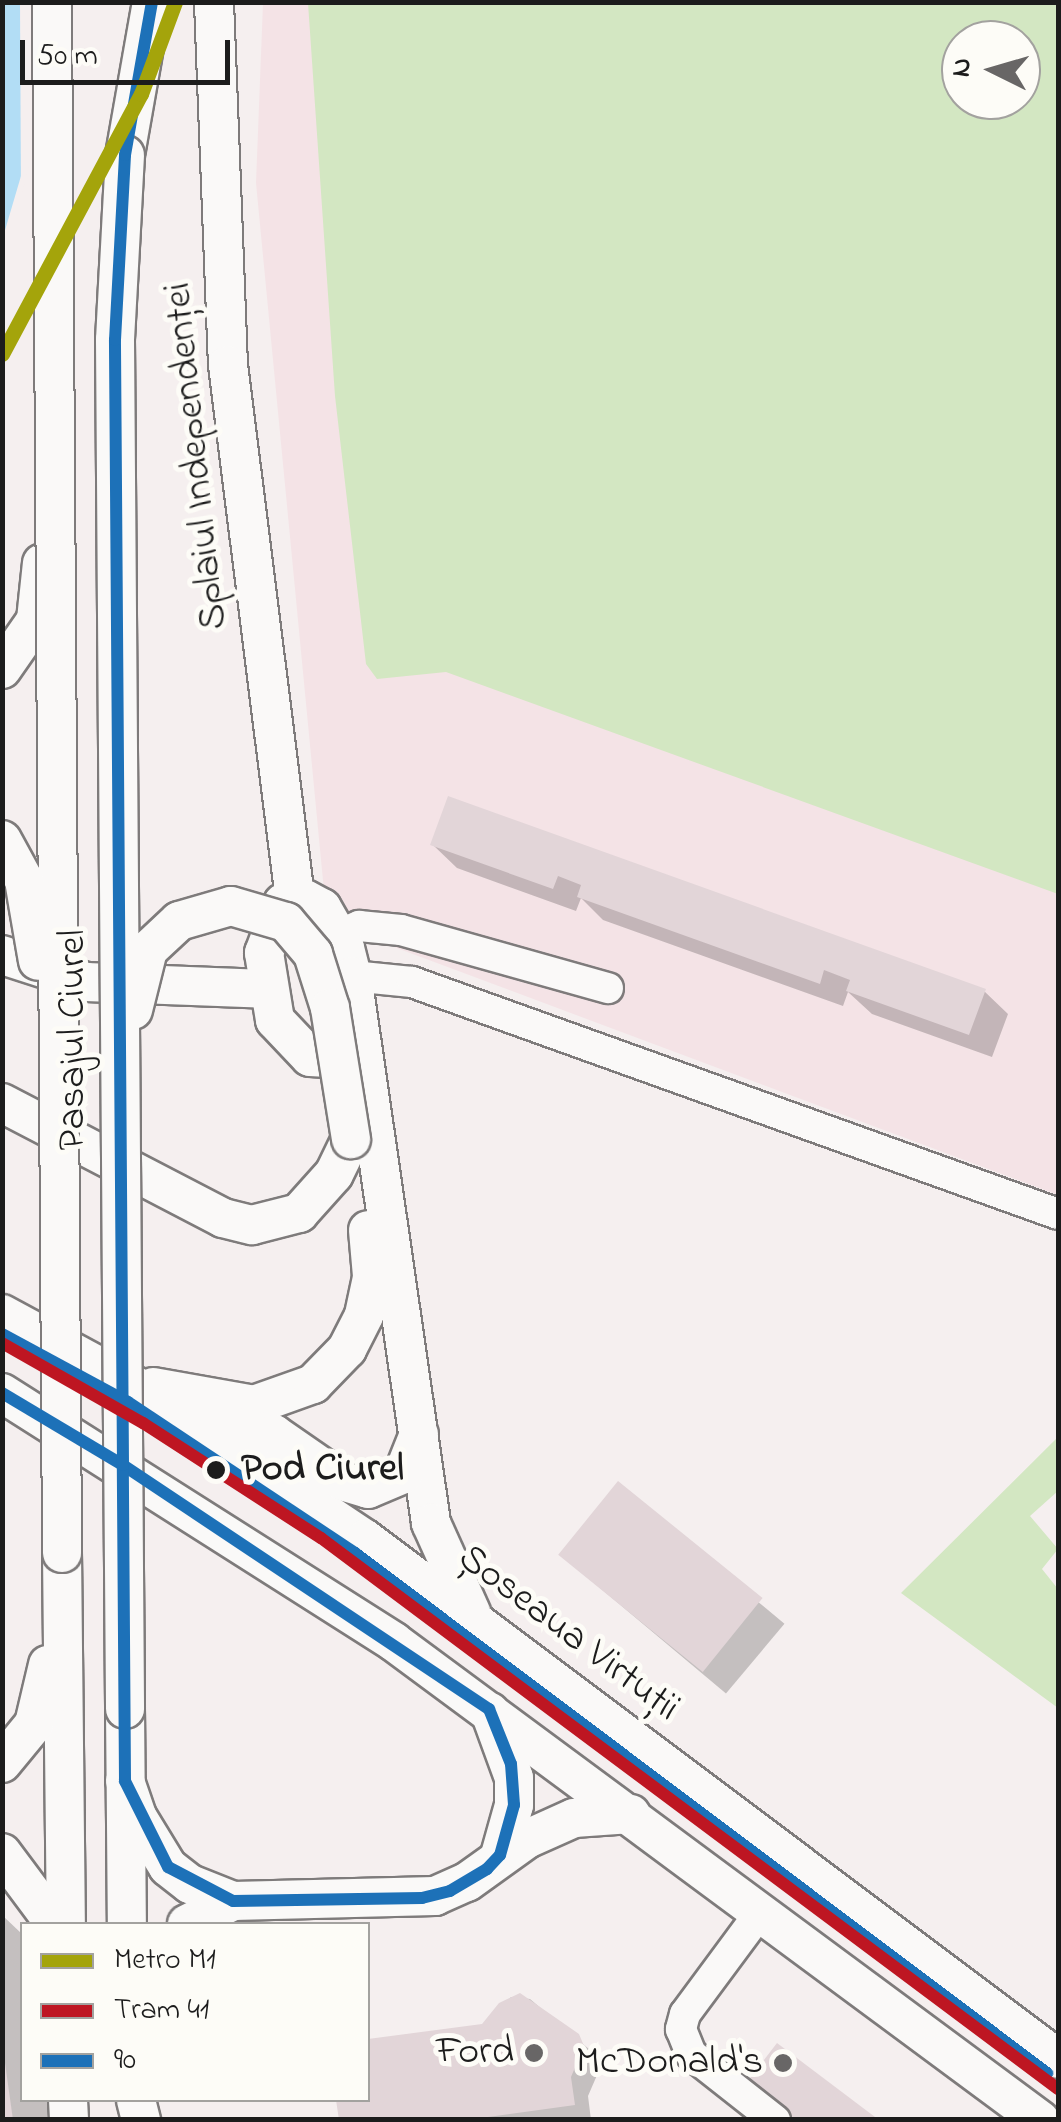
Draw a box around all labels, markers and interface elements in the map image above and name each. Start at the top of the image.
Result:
scale bar [25,20,235,82]
north arrow [941,20,1041,120]
text: 50 m [37,35,98,79]
text: N [941,56,984,79]
street label: Splaiul Independenței [155,280,239,632]
street label: Pasajul Ciurel [50,930,98,1150]
place label: Pod Ciurel [241,1446,404,1494]
marker: Pod Ciurel [200,1454,232,1486]
street label: Șoseaua Virtuții [448,1535,688,1733]
legend [20,1922,370,2102]
text: Metro M1 [114,1939,216,1983]
text: Tram 41 [114,1989,209,2033]
place label: Ford [436,2029,514,2077]
text: 90 [114,2039,136,2083]
place label: McDonald's [576,2039,763,2087]
marker: Ford [523,2042,545,2064]
marker: McDonald's [772,2052,794,2074]

